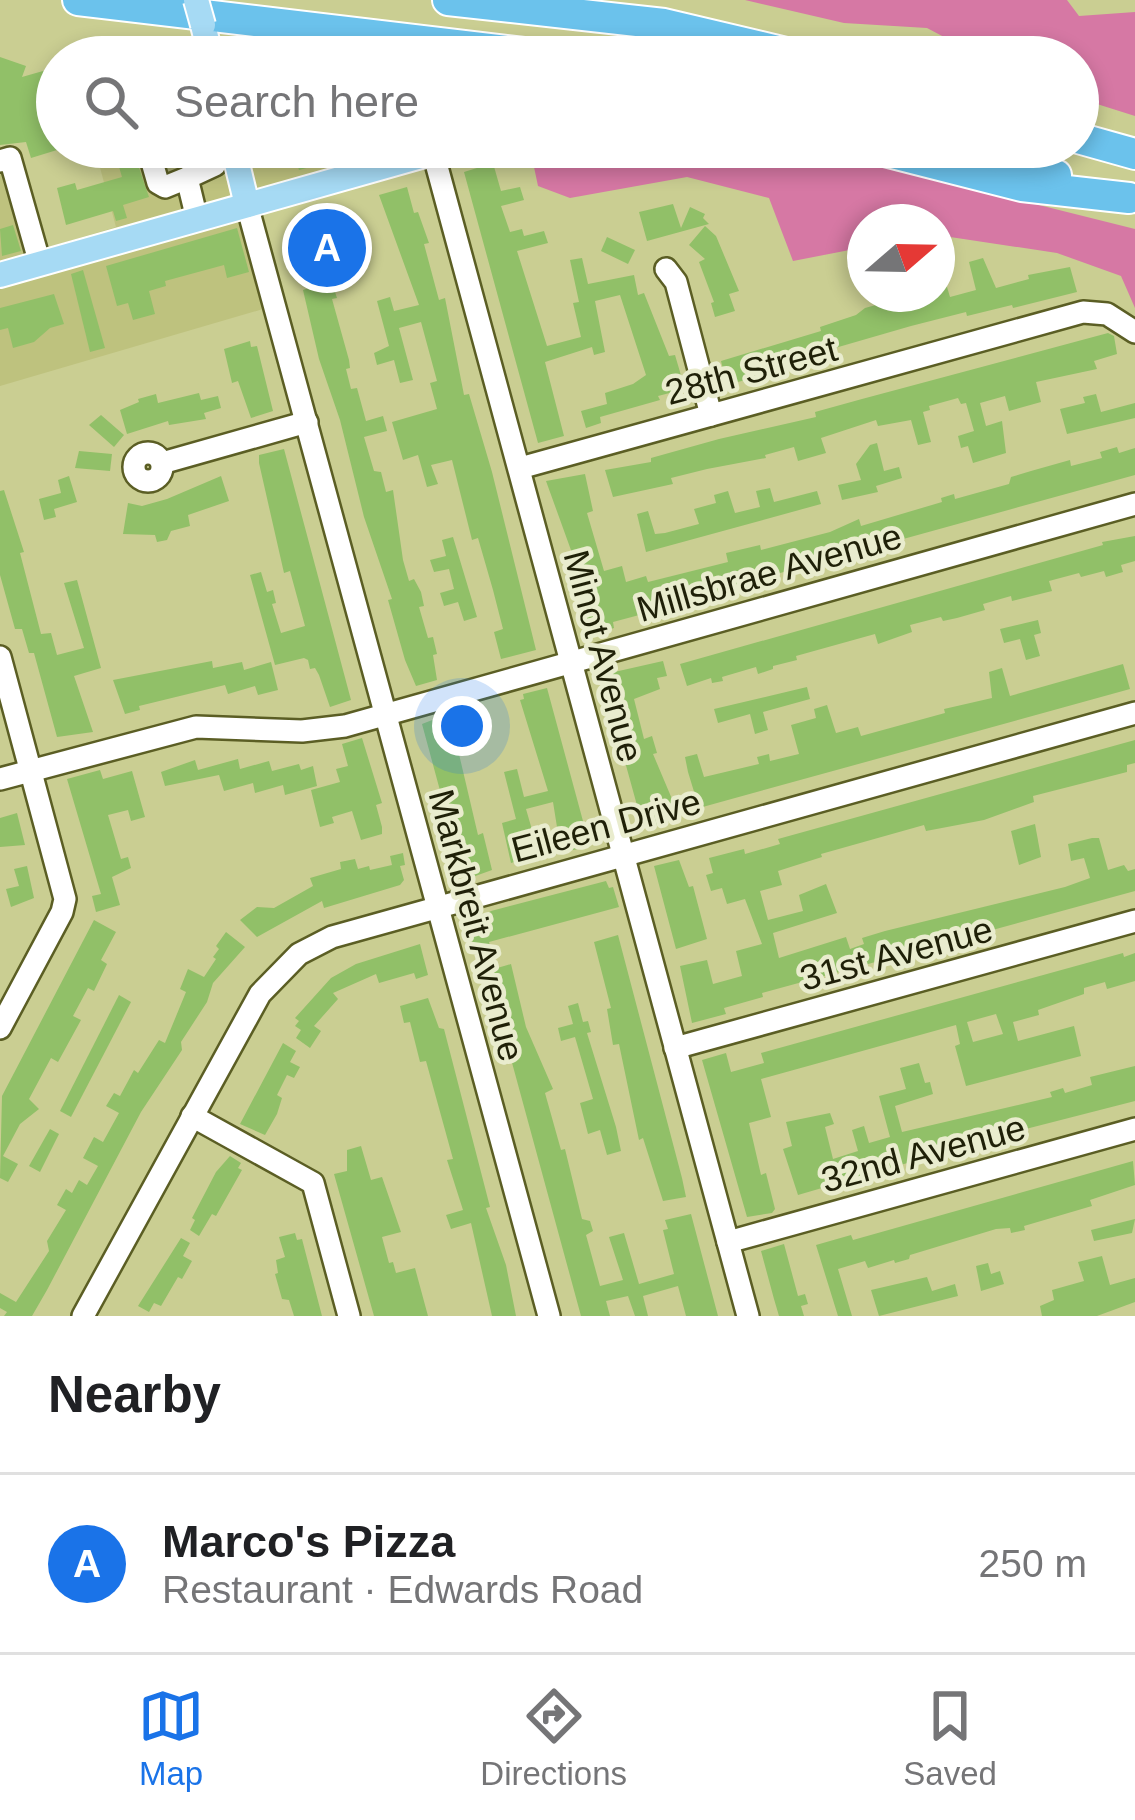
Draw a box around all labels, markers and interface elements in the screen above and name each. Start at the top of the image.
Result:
search box [36,36,1099,168]
icon: search [78,69,144,135]
text: Search here [174,76,419,127]
pin: A [288,203,366,293]
north arrow [847,204,955,312]
street label: 28th Street [661,328,841,413]
street label: Millsbrae Avenue [632,515,906,630]
street label: Minot Avenue [556,546,651,766]
your location [432,696,492,756]
street label: Eileen Drive [507,781,705,870]
street label: Markbreit Avenue [421,785,532,1065]
street label: 31st Avenue [795,908,997,999]
street label: 32nd Avenue [817,1107,1030,1200]
text: Nearby [48,1366,221,1423]
text: Marco's Pizza [162,1516,455,1567]
text: A [73,1542,101,1585]
text: 250 m [979,1542,1087,1585]
text: Restaurant · Edwards Road [162,1568,643,1611]
tab: Map [138,1683,204,1793]
tab: Directions [480,1683,627,1793]
tab: Saved [903,1683,997,1793]

